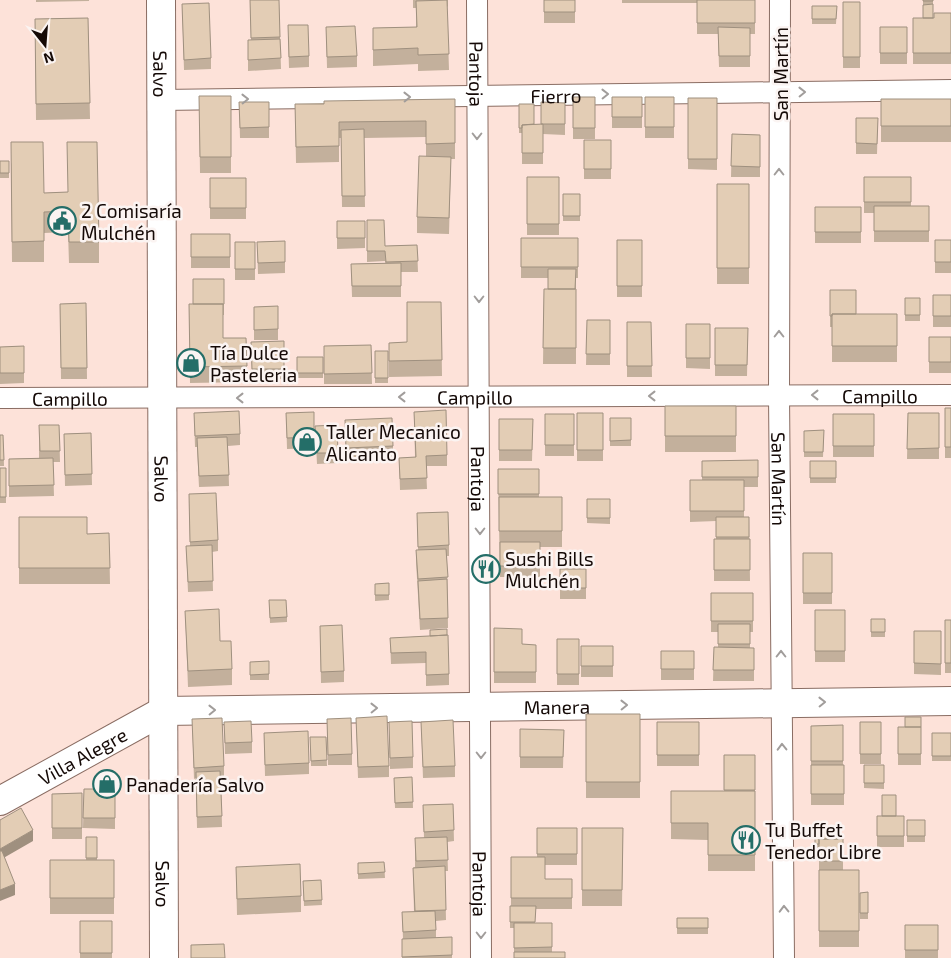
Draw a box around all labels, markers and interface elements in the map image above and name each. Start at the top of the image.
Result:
north arrow [20,20,70,70]
street label: San Martín [769,27,792,121]
street label: Pantoja [466,41,489,107]
text: N [42,48,56,68]
street label: Salvo [150,50,173,98]
street label: Fierro [530,83,582,107]
one-way arrow [799,87,807,97]
one-way arrow [601,89,609,100]
one-way arrow [404,92,412,102]
one-way arrow [242,94,249,104]
one-way arrow [472,132,483,140]
one-way arrow [774,167,784,175]
place label: 2 Comisaría Mulchén [81,199,182,244]
public building icon: 2 Comisaría Mulchén [47,206,77,236]
one-way arrow [473,295,484,303]
one-way arrow [774,330,784,338]
place label: Tía Dulce Pasteleria [210,341,297,386]
shop icon: Tía Dulce Pasteleria [176,348,206,378]
street label: Campillo [842,384,918,407]
street label: Campillo [437,385,513,408]
street label: Campillo [32,386,108,409]
one-way arrow [811,390,818,400]
one-way arrow [648,391,656,401]
one-way arrow [398,392,406,402]
one-way arrow [236,393,244,403]
place label: Taller Mecanico Alicanto [326,420,461,465]
shop icon: Taller Mecanico Alicanto [292,427,322,457]
street label: San Martín [768,432,792,526]
street label: Pantoja [467,446,491,512]
street label: Salvo [151,455,174,503]
one-way arrow [475,528,485,535]
place label: Sushi Bills Mulchén [505,547,594,592]
restaurant icon: Sushi Bills Mulchén [471,554,501,584]
one-way arrow [776,650,786,658]
street label: Manera [523,694,590,718]
one-way arrow [818,697,826,707]
one-way arrow [621,700,629,710]
one-way arrow [371,703,379,713]
one-way arrow [208,705,216,715]
street label: Villa Alegre [34,722,131,789]
one-way arrow [777,743,787,750]
one-way arrow [476,752,486,760]
shop icon: Panadería Salvo [92,769,122,799]
place label: Panadería Salvo [126,773,264,796]
place label: Tu Buffet Tenedor Libre [765,818,881,863]
restaurant icon: Tu Buffet Tenedor Libre [731,825,761,855]
street label: Pantoja [469,851,492,917]
street label: Salvo [152,860,175,908]
one-way arrow [779,905,789,913]
one-way arrow [476,932,486,940]

